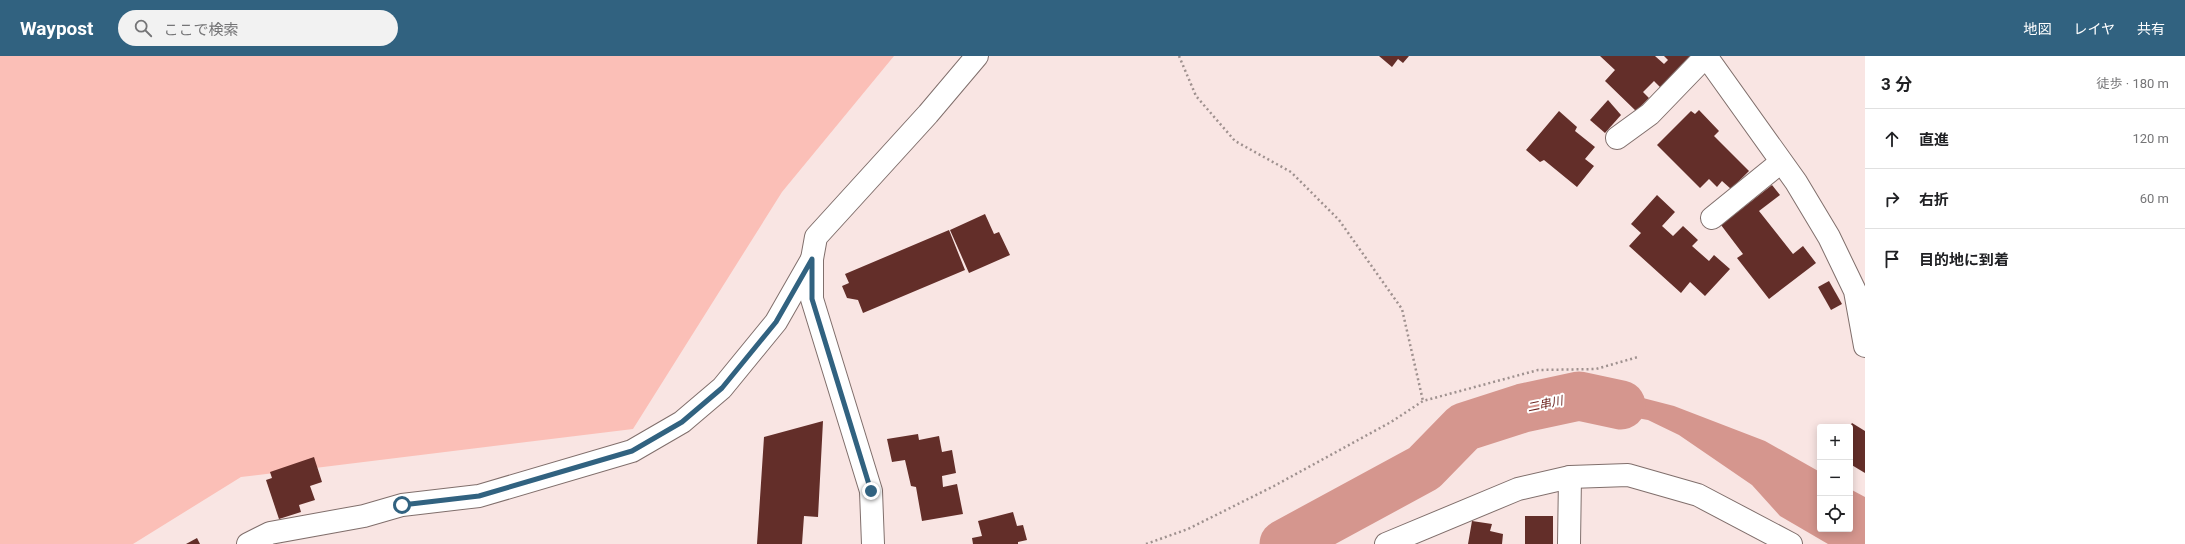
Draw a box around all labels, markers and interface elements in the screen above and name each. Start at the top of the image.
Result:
search box [118,10,398,46]
text: Waypost [20,17,94,40]
icon: search [132,17,154,39]
text: ここで検索 [164,21,239,39]
text: 地図 [2023,21,2051,37]
text: レイヤ [2073,21,2115,37]
text: 共有 [2137,21,2165,37]
text: 3 分 [1881,74,1912,94]
text: 徒歩 · 180 m [2097,76,2169,91]
icon: ahead [1881,128,1903,150]
text: 直進 [1919,131,1949,149]
text: 120 m [2132,131,2169,146]
icon: right [1881,188,1903,210]
text: 右折 [1919,191,1949,209]
text: 60 m [2140,191,2169,206]
icon: arrive [1881,248,1903,270]
text: 目的地に到着 [1919,251,2009,269]
water label: 二串川 [1526,393,1566,415]
map controls [1817,424,1853,532]
button: + [1817,424,1853,460]
button: − [1817,460,1853,496]
route end [862,482,880,500]
route start [393,496,411,514]
button: locate [1817,496,1853,532]

